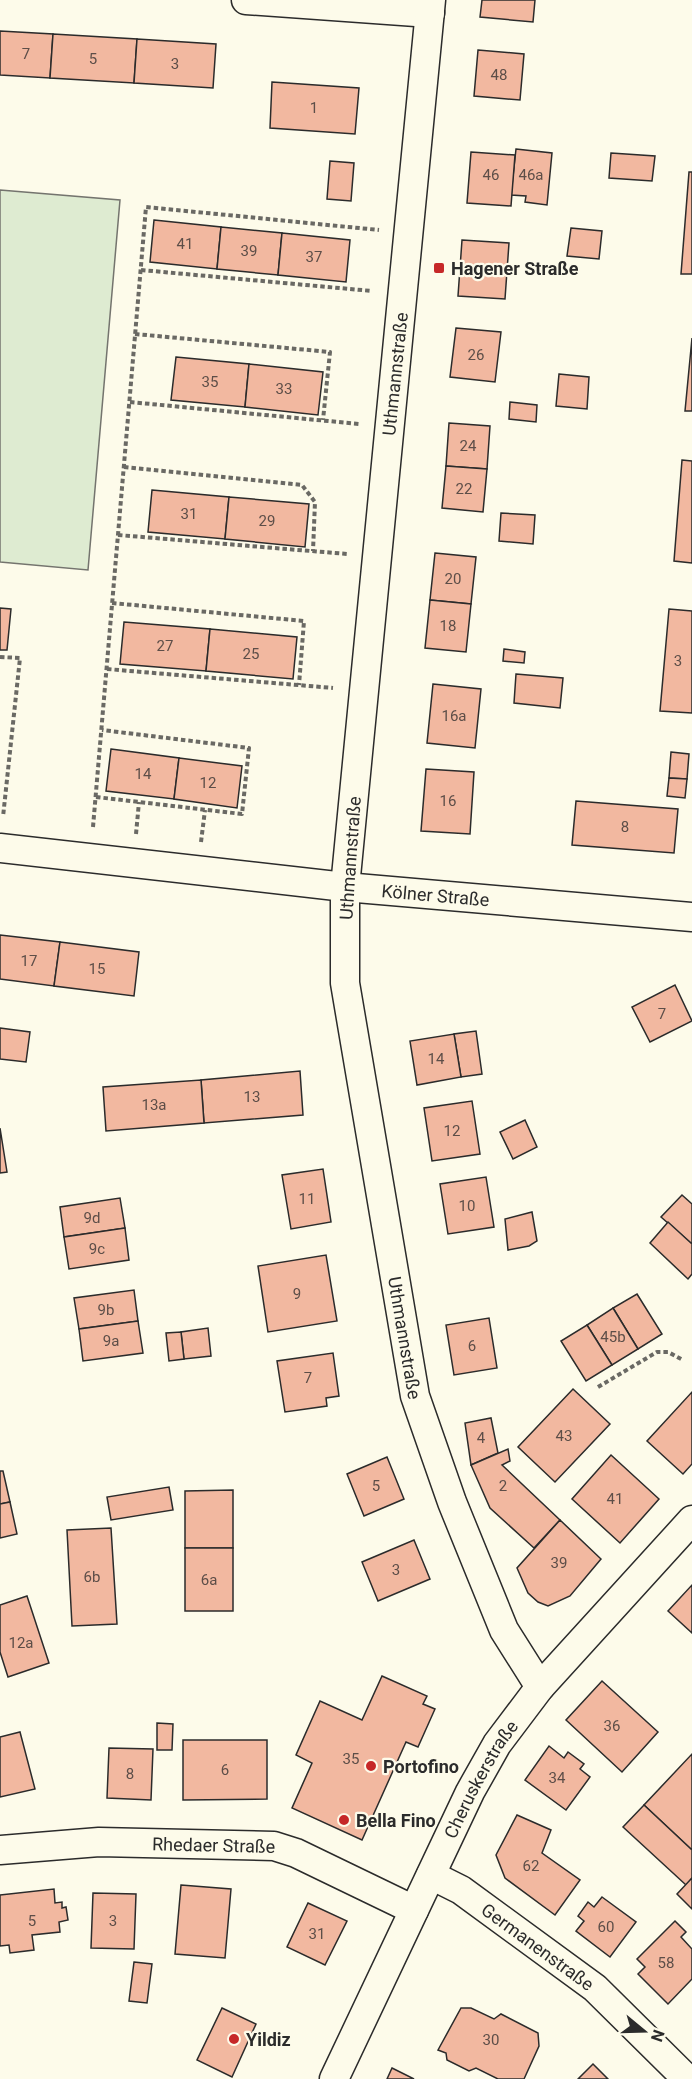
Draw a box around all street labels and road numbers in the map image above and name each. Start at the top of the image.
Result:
street label: Uthmannstraße [378,311,412,437]
street label: Uthmannstraße [335,795,365,921]
street label: Kölner Straße [381,880,490,910]
street label: Uthmannstraße [384,1275,426,1401]
street label: Cheruskerstraße [439,1716,522,1841]
street label: Rhedaer Straße [152,1833,275,1857]
street label: Germanenstraße [478,1898,598,1994]

